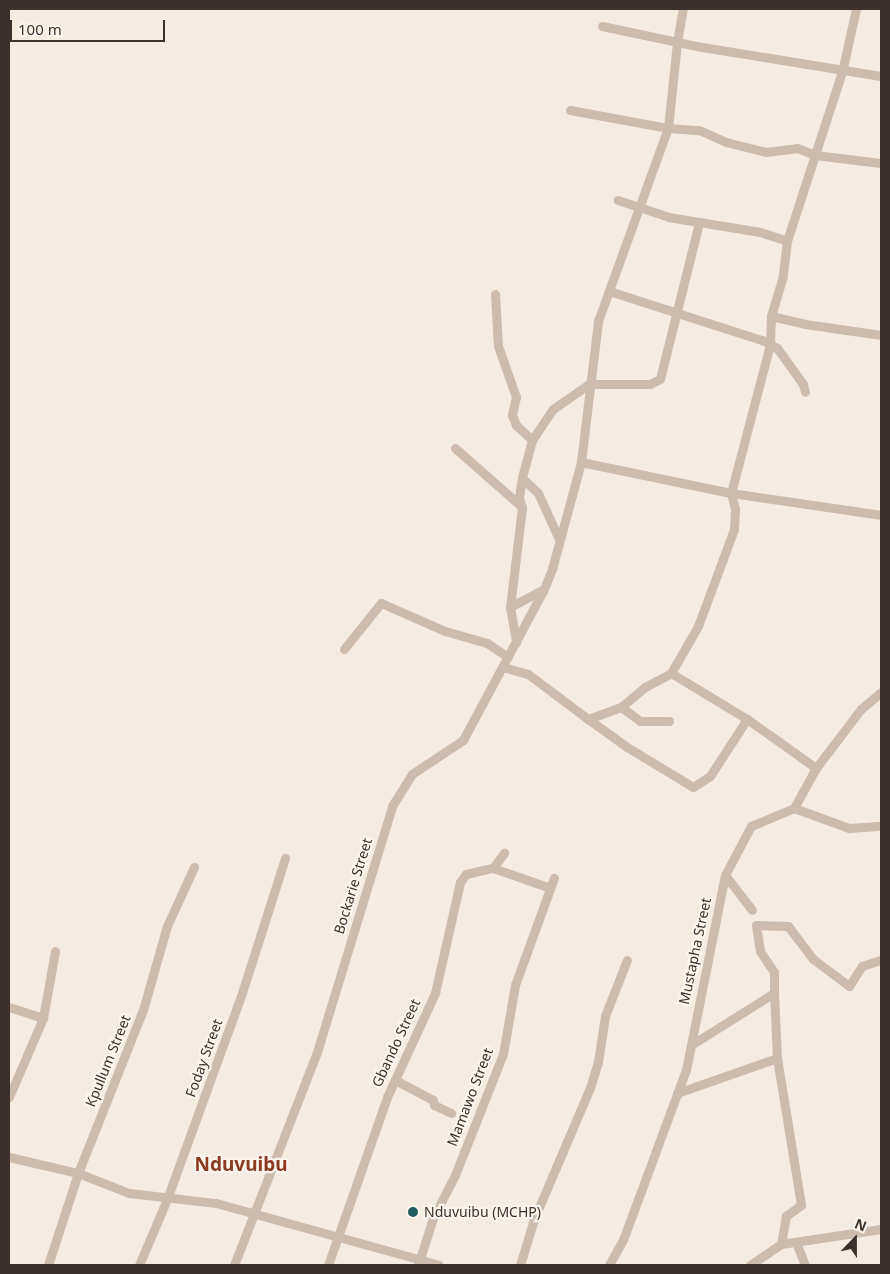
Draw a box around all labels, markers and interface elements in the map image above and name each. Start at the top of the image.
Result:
scale bar [12,10,168,42]
text: 100 m [18,19,62,39]
street label: Bockarie Street [330,836,376,936]
street label: Mustapha Street [675,896,715,1006]
street label: Gbando Street [368,996,424,1090]
street label: Kpullum Street [82,1013,134,1109]
street label: Foday Street [182,1017,226,1099]
street label: Mamawo Street [444,1046,496,1148]
district label: Nduvuibu [194,1154,288,1176]
place label: Nduvuibu (MCHP) [424,1204,541,1220]
marker: Nduvuibu (MCHP) [406,1205,420,1219]
north arrow [830,1214,880,1264]
text: N [852,1214,870,1236]

